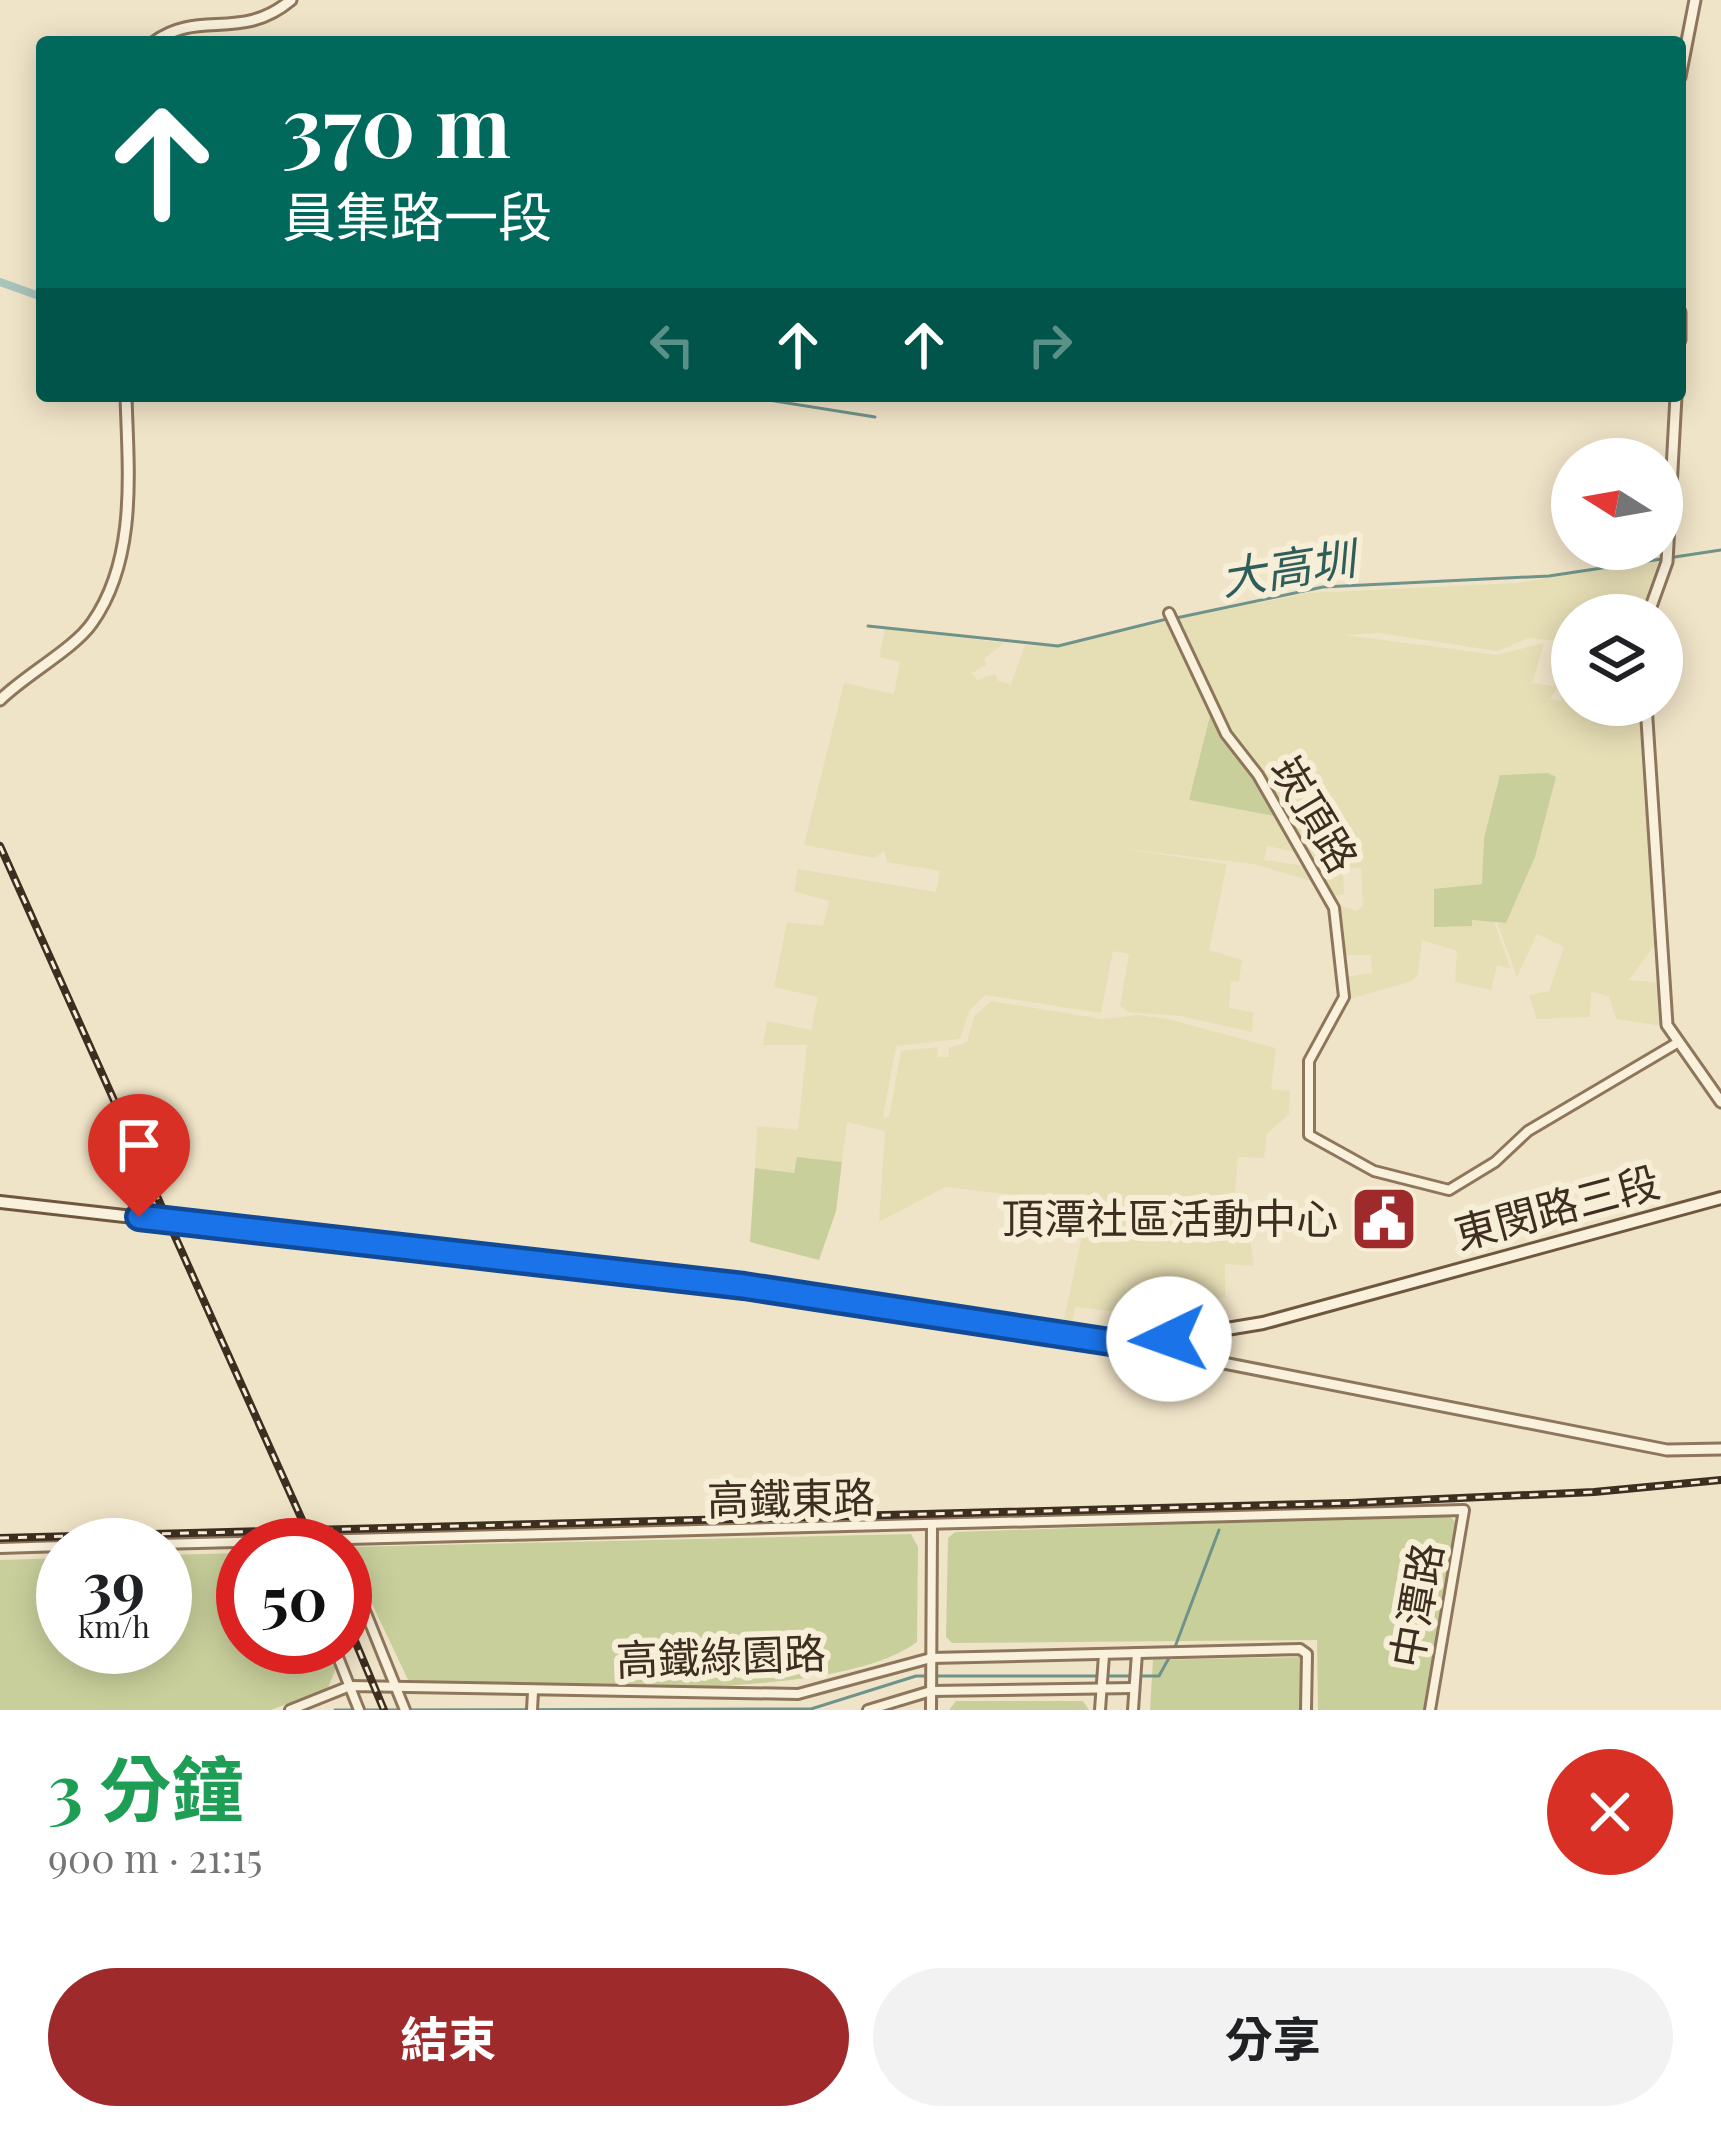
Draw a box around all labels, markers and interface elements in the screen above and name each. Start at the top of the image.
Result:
text: 370 m [282,67,511,179]
icon: ahead [84,84,240,240]
text: 員集路一段 [282,179,552,251]
icon: left [639,312,705,378]
icon: ahead [765,312,831,378]
icon: ahead [891,312,957,378]
icon: right [1017,312,1083,378]
north arrow [1551,438,1683,570]
map controls [1551,438,1683,726]
water label: 大高圳 [1216,525,1365,606]
button: layers [1551,594,1683,726]
street label: 崁頂路 [1259,745,1372,881]
pin [88,1094,190,1217]
icon: arrive [106,1112,172,1178]
street label: 東閔路三段 [1448,1152,1665,1260]
public building icon: 頂潭社區活動中心 [1349,1184,1419,1254]
place label: 頂潭社區活動中心 [1002,1189,1338,1245]
position arrow [1106,1276,1232,1402]
street label: 高鐵東路 [706,1468,875,1526]
speed limit sign: 50 [216,1518,372,1674]
street label: 中潭路 [1377,1538,1454,1672]
text: 39 [83,1541,145,1621]
text: km/h [78,1606,150,1646]
street label: 高鐵綠園路 [615,1623,827,1687]
text: 3 分鐘 [48,1738,243,1834]
button: close [1547,1749,1673,1875]
text: 900 m · 21:15 [48,1831,262,1883]
button: 結束 [48,1968,849,2106]
button: 分享 [873,1968,1673,2106]

